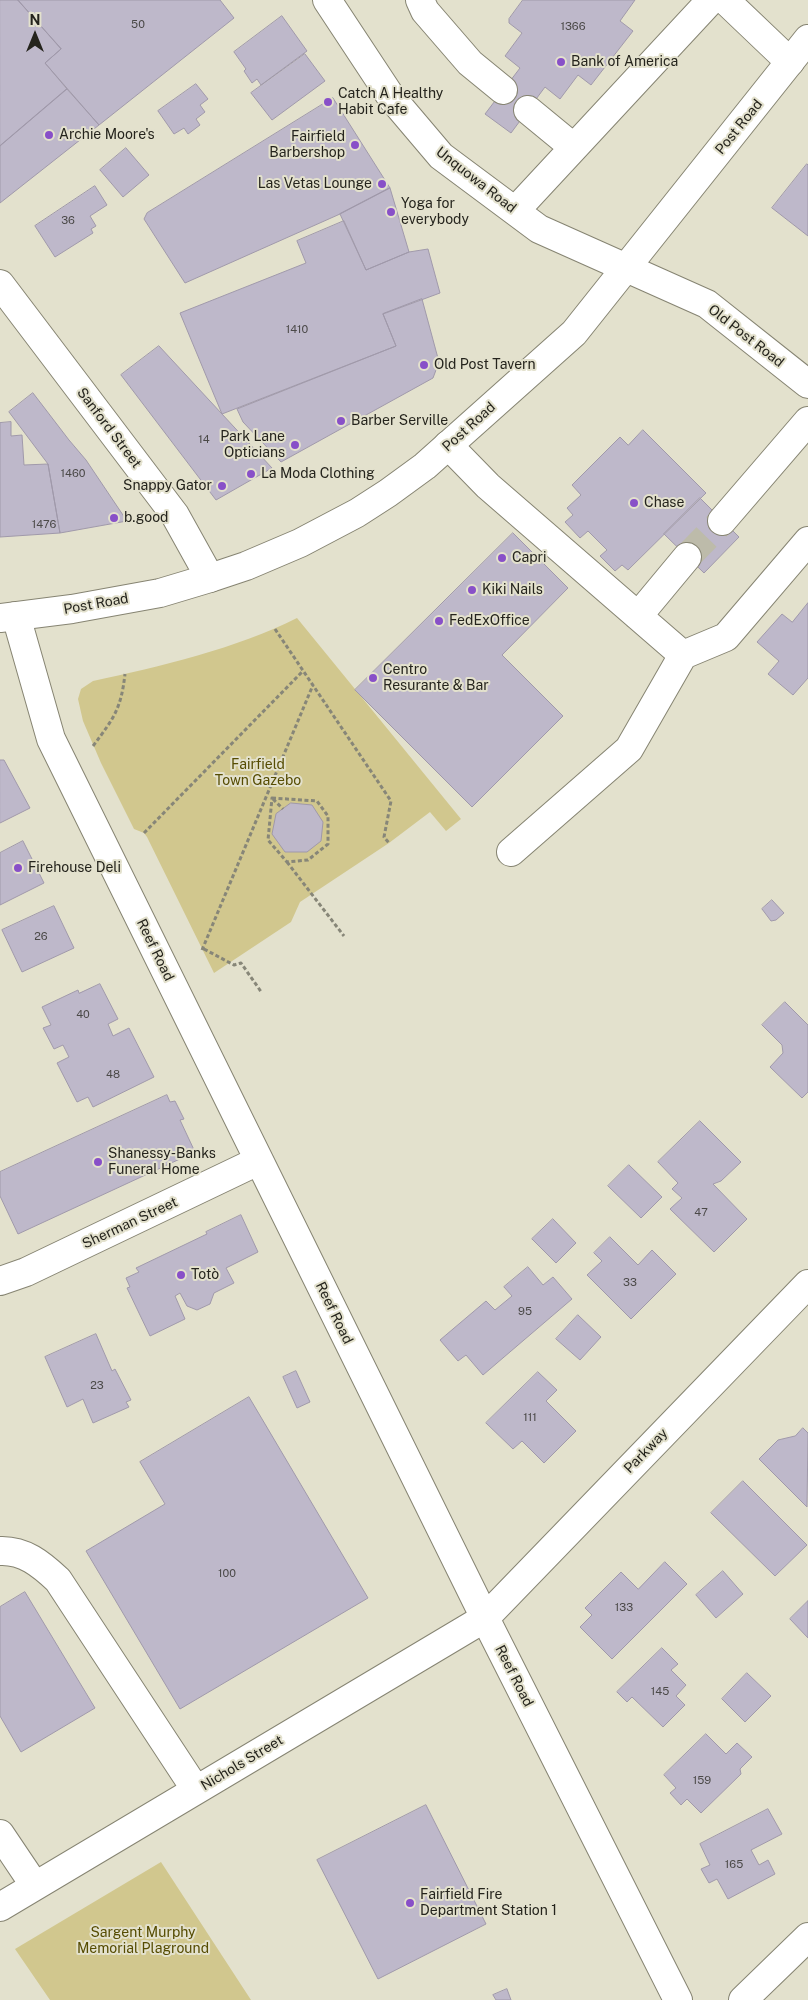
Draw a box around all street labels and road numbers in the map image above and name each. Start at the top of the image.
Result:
street label: Post Road [712,96,766,158]
street label: Unquowa Road [433,143,519,217]
street label: Old Post Road [705,301,787,371]
street label: Sanford Street [73,384,145,472]
street label: Post Road [439,399,499,455]
street label: Post Road [62,590,130,618]
street label: Reef Road [133,916,177,984]
street label: Sherman Street [80,1194,180,1252]
street label: Reef Road [312,1279,356,1347]
street label: Parkway [621,1425,671,1477]
street label: Reef Road [491,1642,537,1710]
street label: Nichols Street [198,1732,286,1794]

